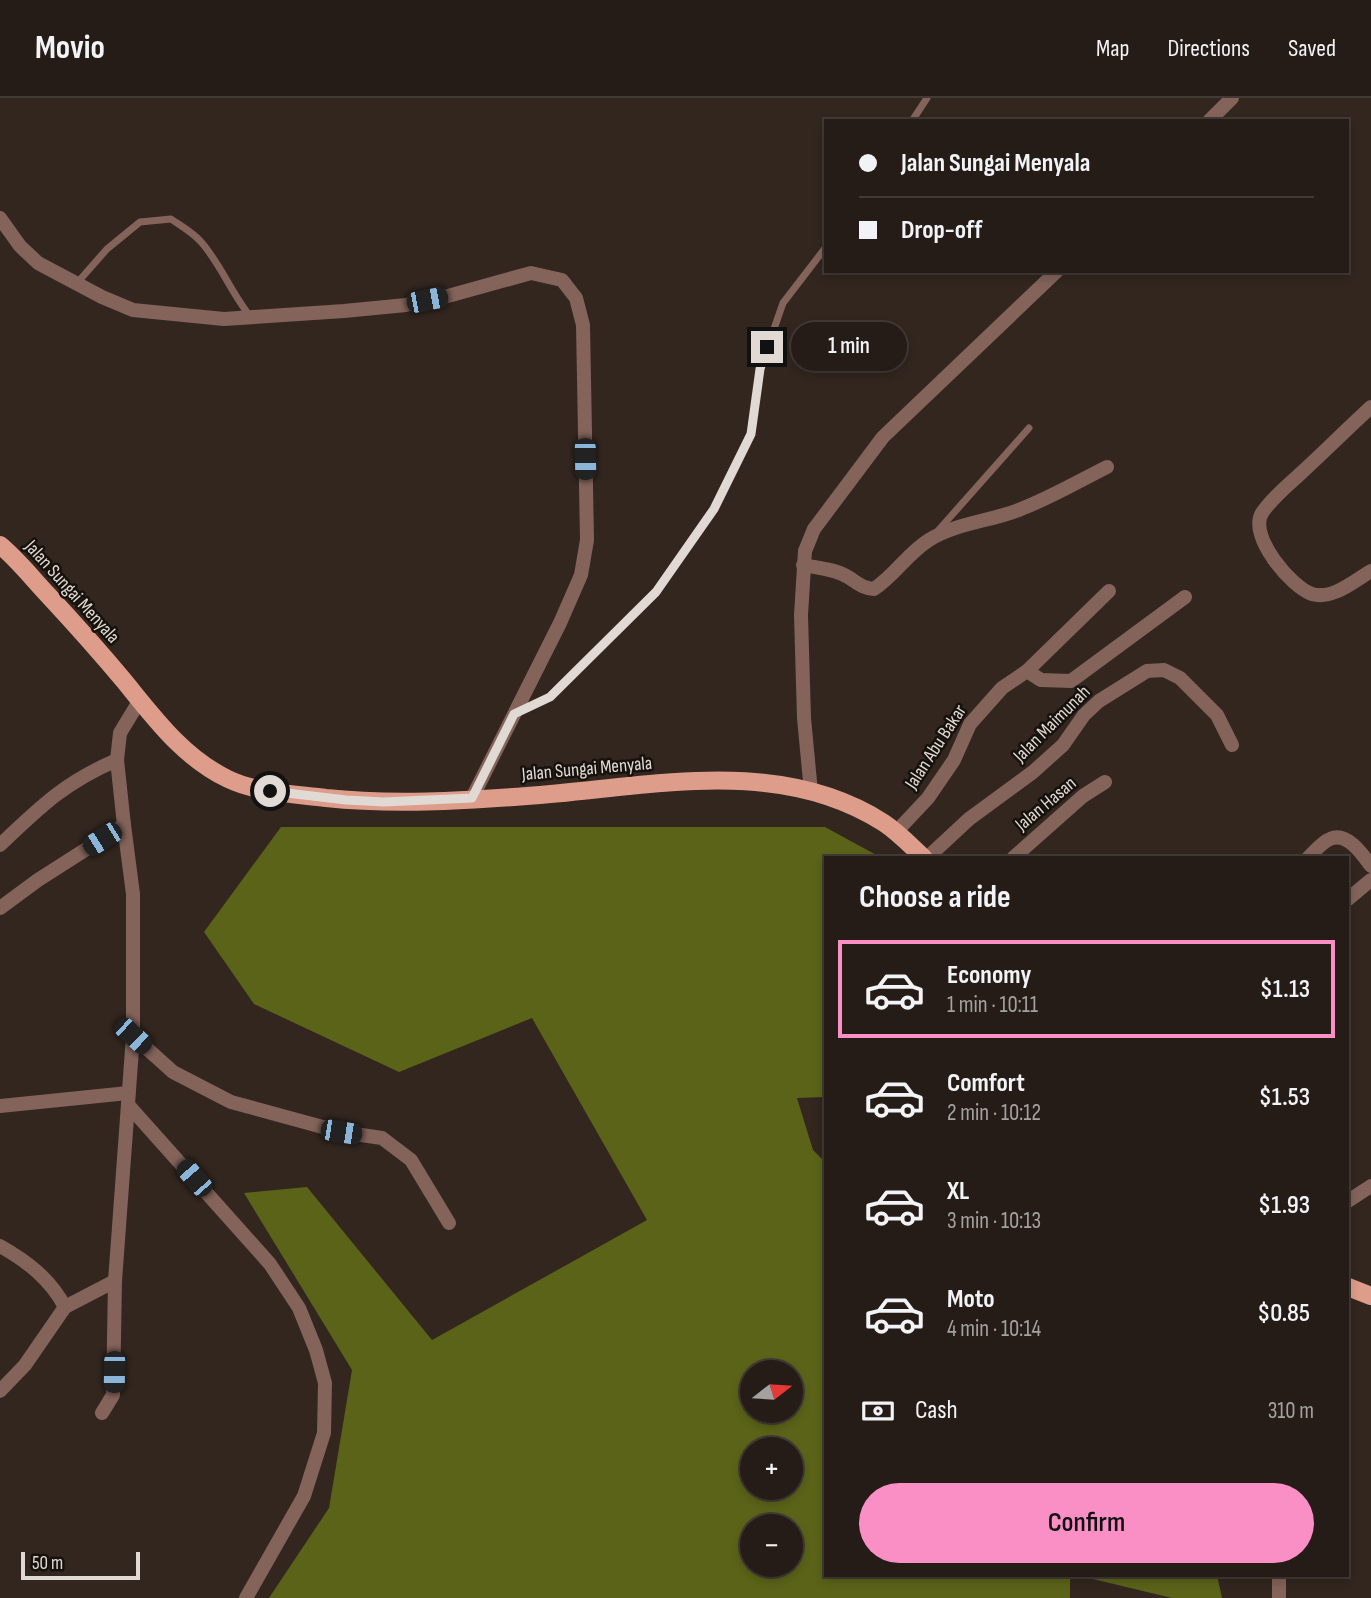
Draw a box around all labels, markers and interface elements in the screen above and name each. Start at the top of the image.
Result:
text: Movio [35,28,105,68]
text: Map [1096,34,1129,63]
text: Directions [1167,34,1250,63]
text: Saved [1288,34,1336,63]
text: Jalan Sungai Menyala [901,148,1090,179]
text: Drop-off [901,215,982,246]
car [405,286,450,314]
callout: 1 min [792,322,907,372]
route end [751,331,783,363]
text: 1 min [828,332,870,360]
car [575,438,596,480]
street label: Jalan Sungai Menyala [19,535,124,648]
street label: Jalan Maimunah [1008,681,1095,768]
street label: Jalan Abu Bakar [900,700,972,794]
street label: Jalan Sungai Menyala [520,752,653,786]
street label: Jalan Hasan [1010,772,1081,837]
route start [254,775,286,807]
car [79,819,126,859]
text: Choose a ride [859,878,1011,917]
icon: car [863,958,926,1021]
text: Economy [947,960,1031,991]
text: $1.13 [1260,974,1310,1005]
text: 1 min · 10:11 [947,991,1038,1019]
car [111,1014,156,1058]
icon: car [863,1066,926,1129]
text: Comfort [947,1068,1025,1099]
text: $1.53 [1259,1082,1310,1113]
text: 2 min · 10:12 [947,1099,1041,1127]
car [319,1118,364,1146]
car [173,1155,216,1201]
icon: car [863,1174,926,1237]
text: XL [947,1176,969,1207]
text: $1.93 [1258,1190,1310,1221]
text: 3 min · 10:13 [947,1207,1041,1235]
icon: car [863,1282,926,1345]
text: Moto [947,1284,995,1315]
text: $0.85 [1257,1298,1310,1329]
text: 4 min · 10:14 [947,1315,1041,1343]
car [104,1351,125,1393]
north arrow [740,1360,803,1423]
map controls [740,1360,803,1577]
icon: cash [859,1392,897,1430]
text: Cash [915,1395,958,1426]
text: 310 m [1268,1397,1314,1425]
button: + [740,1437,803,1500]
button: Confirm [859,1483,1314,1563]
button: − [740,1514,803,1577]
scale bar [21,1549,140,1581]
text: 50 m [32,1552,63,1575]

